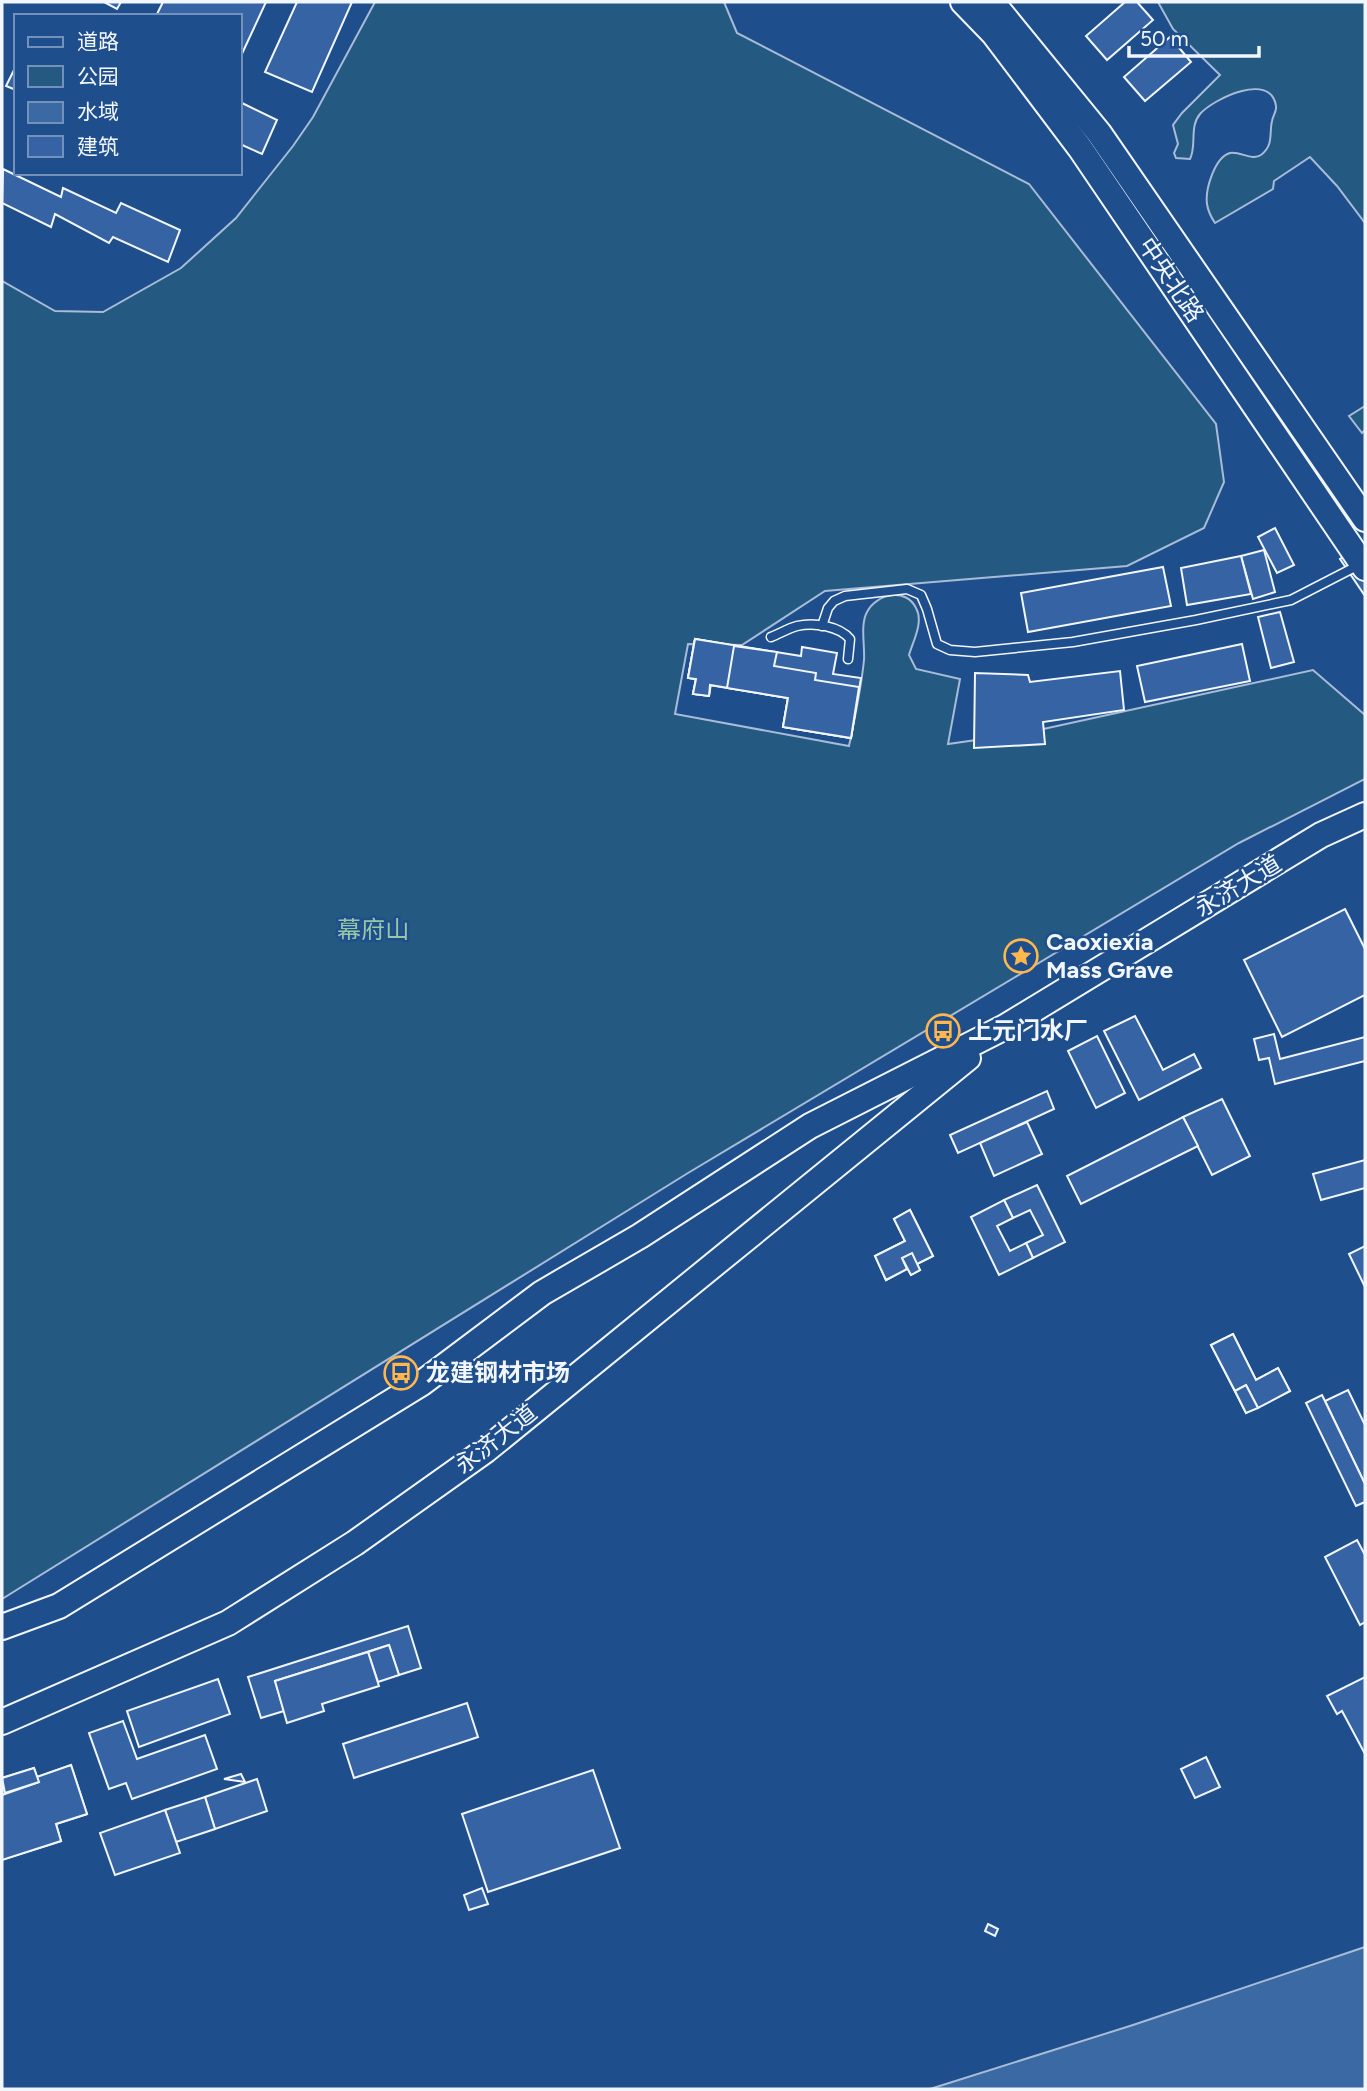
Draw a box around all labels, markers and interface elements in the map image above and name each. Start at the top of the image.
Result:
legend [14,14,242,175]
scale bar [1129,14,1258,58]
text: 50 m [1140,26,1189,51]
text: 道路 [77,29,119,54]
text: 公园 [77,64,119,89]
text: 水域 [77,99,119,124]
text: 建筑 [77,134,119,159]
street label: 中央北路 [1133,232,1210,328]
street label: 永济大道 [1189,848,1286,923]
park label: 幕府山 [337,915,409,944]
place label: Caoxiexia Mass Grave [1046,927,1173,984]
place icon: Caoxiexia Mass Grave [1002,937,1040,975]
bus stop icon: 上元门水厂 [924,1012,962,1050]
place label: 上元门水厂 [968,1016,1088,1045]
bus stop icon: 龙建钢材市场 [382,1354,420,1392]
place label: 龙建钢材市场 [426,1358,570,1387]
street label: 永济大道 [449,1398,542,1480]

